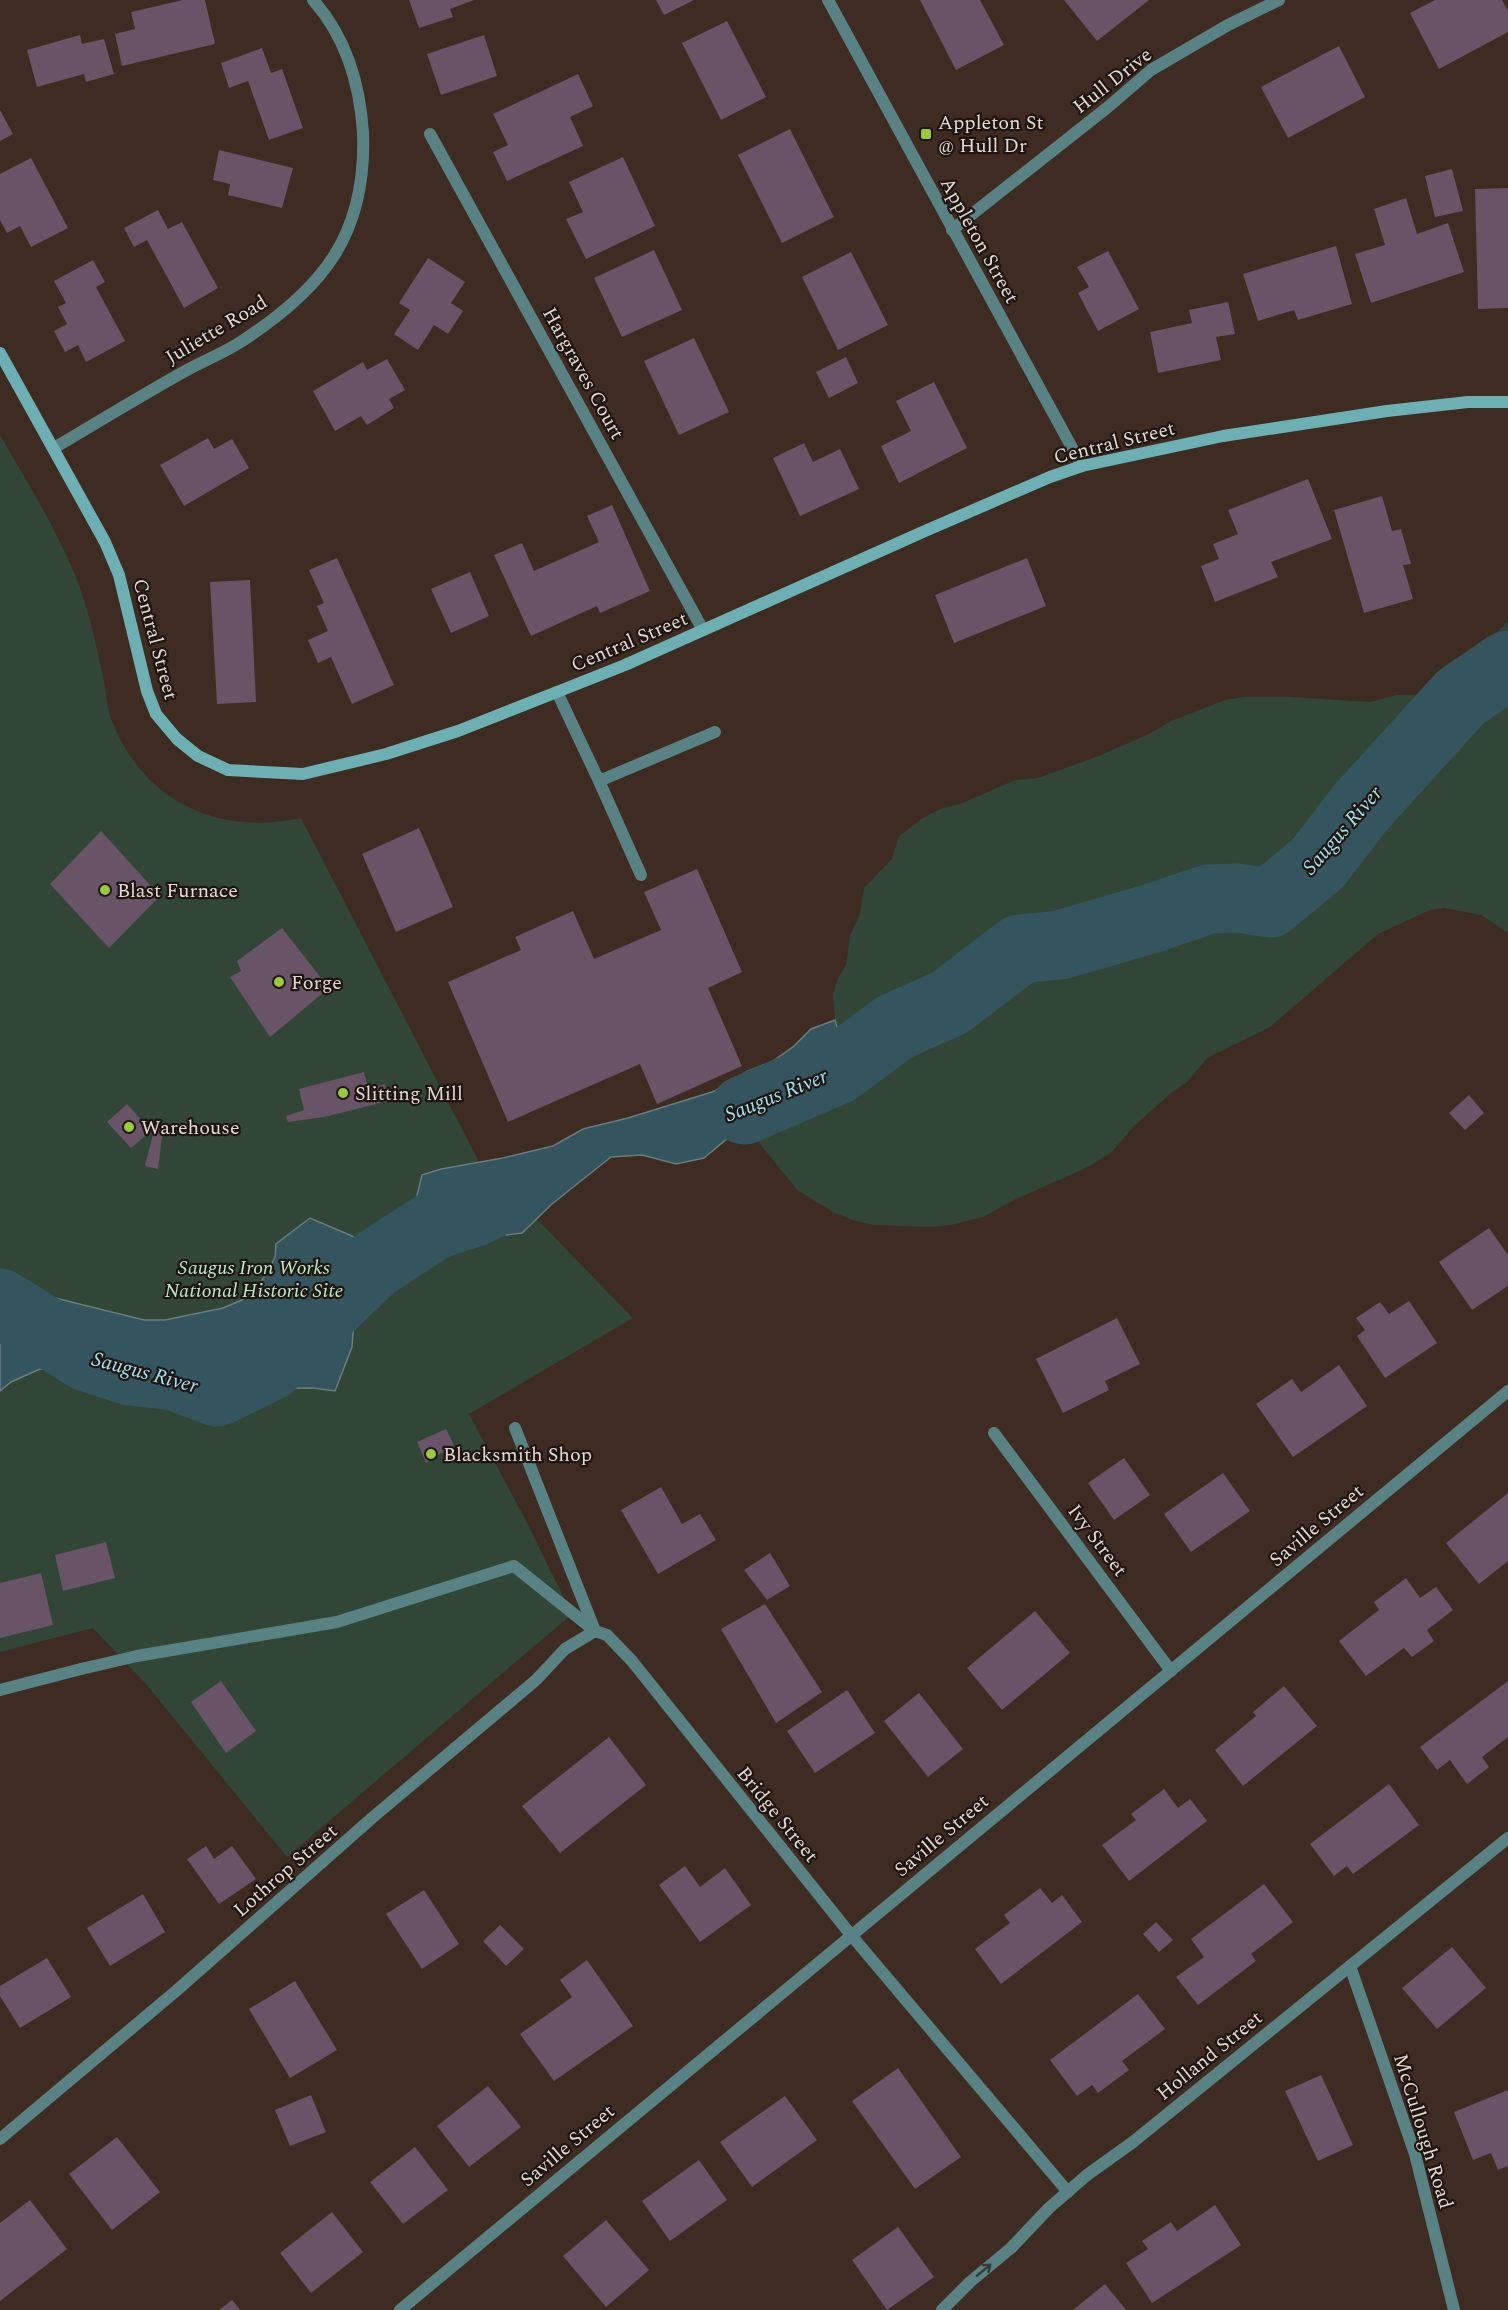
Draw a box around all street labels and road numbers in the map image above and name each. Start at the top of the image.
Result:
street label: Hull Drive [1067,40,1159,121]
street label: Appleton Street [932,172,1026,309]
street label: Juliette Road [160,287,273,372]
street label: Hargraves Court [534,302,632,445]
street label: Central Street [1050,413,1178,473]
street label: Central Street [124,575,186,703]
street label: Central Street [566,604,692,680]
street label: Saville Street [1263,1477,1371,1574]
street label: Ivy Street [1060,1498,1135,1583]
street label: Bridge Street [729,1760,826,1869]
street label: Saville Street [888,1787,996,1884]
street label: Lothrop Street [227,1817,344,1925]
street label: Holland Street [1150,2004,1269,2108]
street label: McCullough Road [1385,2050,1461,2213]
street label: Saville Street [514,2097,622,2194]

